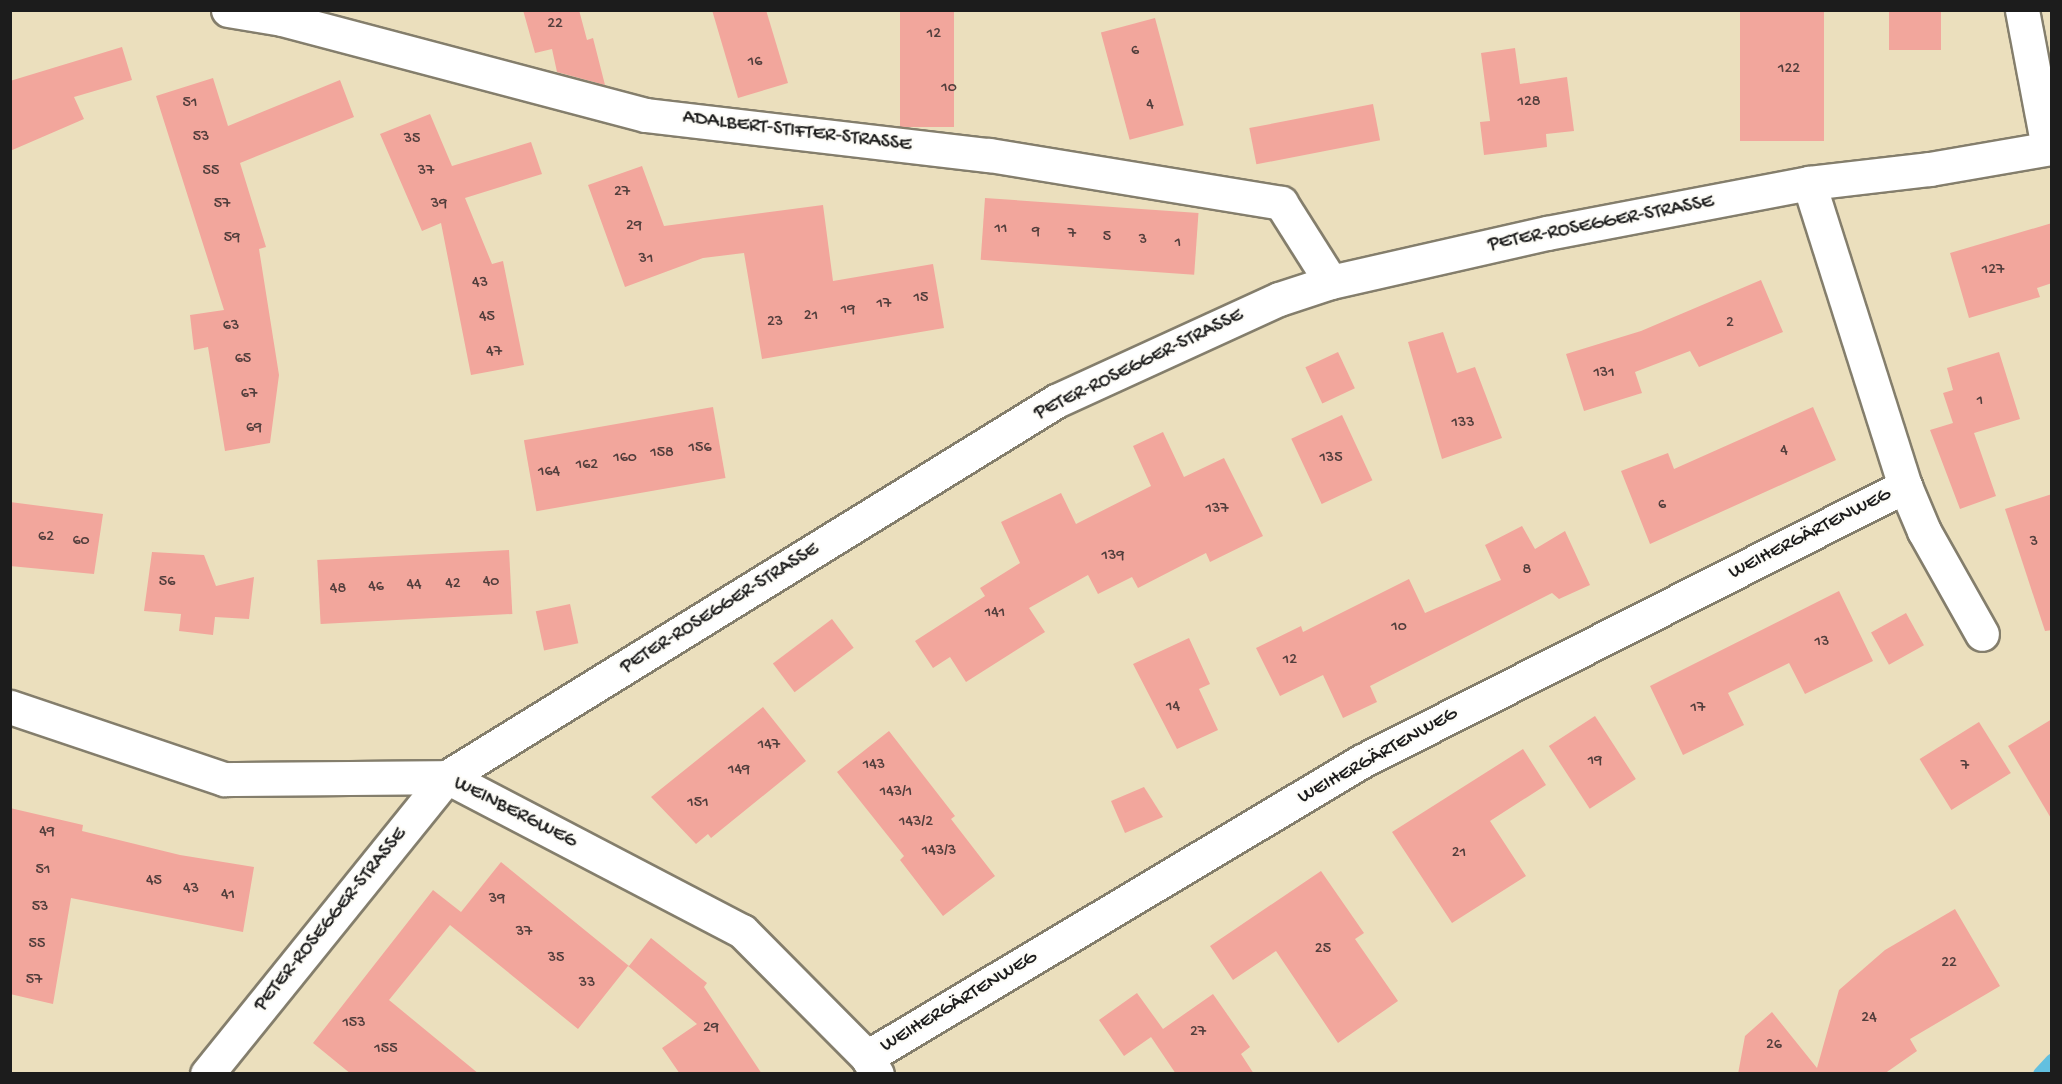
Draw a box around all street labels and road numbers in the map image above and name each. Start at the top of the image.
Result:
street label: ADALBERT-STIFTER-STRASSE [681,106,913,158]
street label: PETER-ROSEGGER-STRASSE [1486,190,1716,258]
street label: PETER-ROSEGGER-STRASSE [1031,304,1247,426]
street label: WEIHERGÄRTENWEG [1725,483,1895,585]
street label: PETER-ROSEGGER-STRASSE [616,538,824,680]
street label: WEIHERGÄRTENWEG [1294,702,1462,810]
street label: WEINBERGWEG [449,772,581,854]
street label: PETER-ROSEGGER-STRASSE [249,823,413,1017]
street label: WEIHERGÄRTENWEG [876,946,1042,1058]

